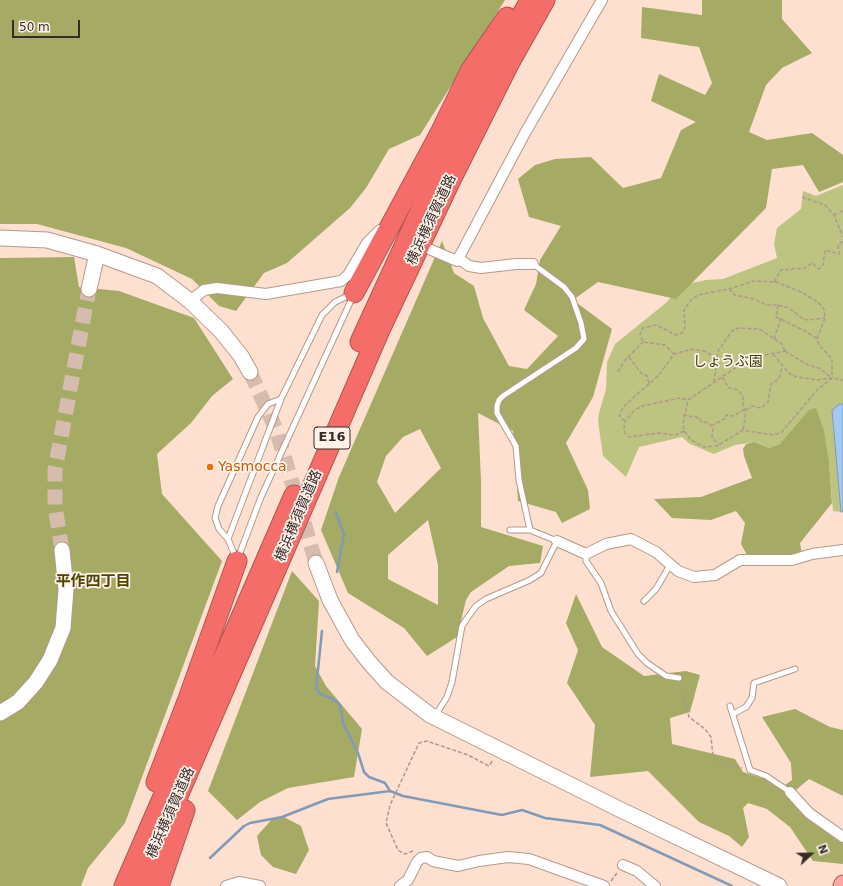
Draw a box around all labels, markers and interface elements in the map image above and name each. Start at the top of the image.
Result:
scale bar [14,12,82,38]
text: 50 m [19,20,50,34]
street label: 横浜横須賀道路 [404,172,460,268]
park label: しょうぶ園 [693,354,763,370]
road number: E16 [314,427,350,449]
place label: Yasmocca [218,459,287,475]
marker: Yasmocca [205,462,215,472]
street label: 横浜横須賀道路 [272,468,326,564]
district label: 平作四丁目 [56,573,130,591]
street label: 横浜横須賀道路 [143,765,199,861]
north arrow [791,834,831,874]
text: N [815,843,830,856]

